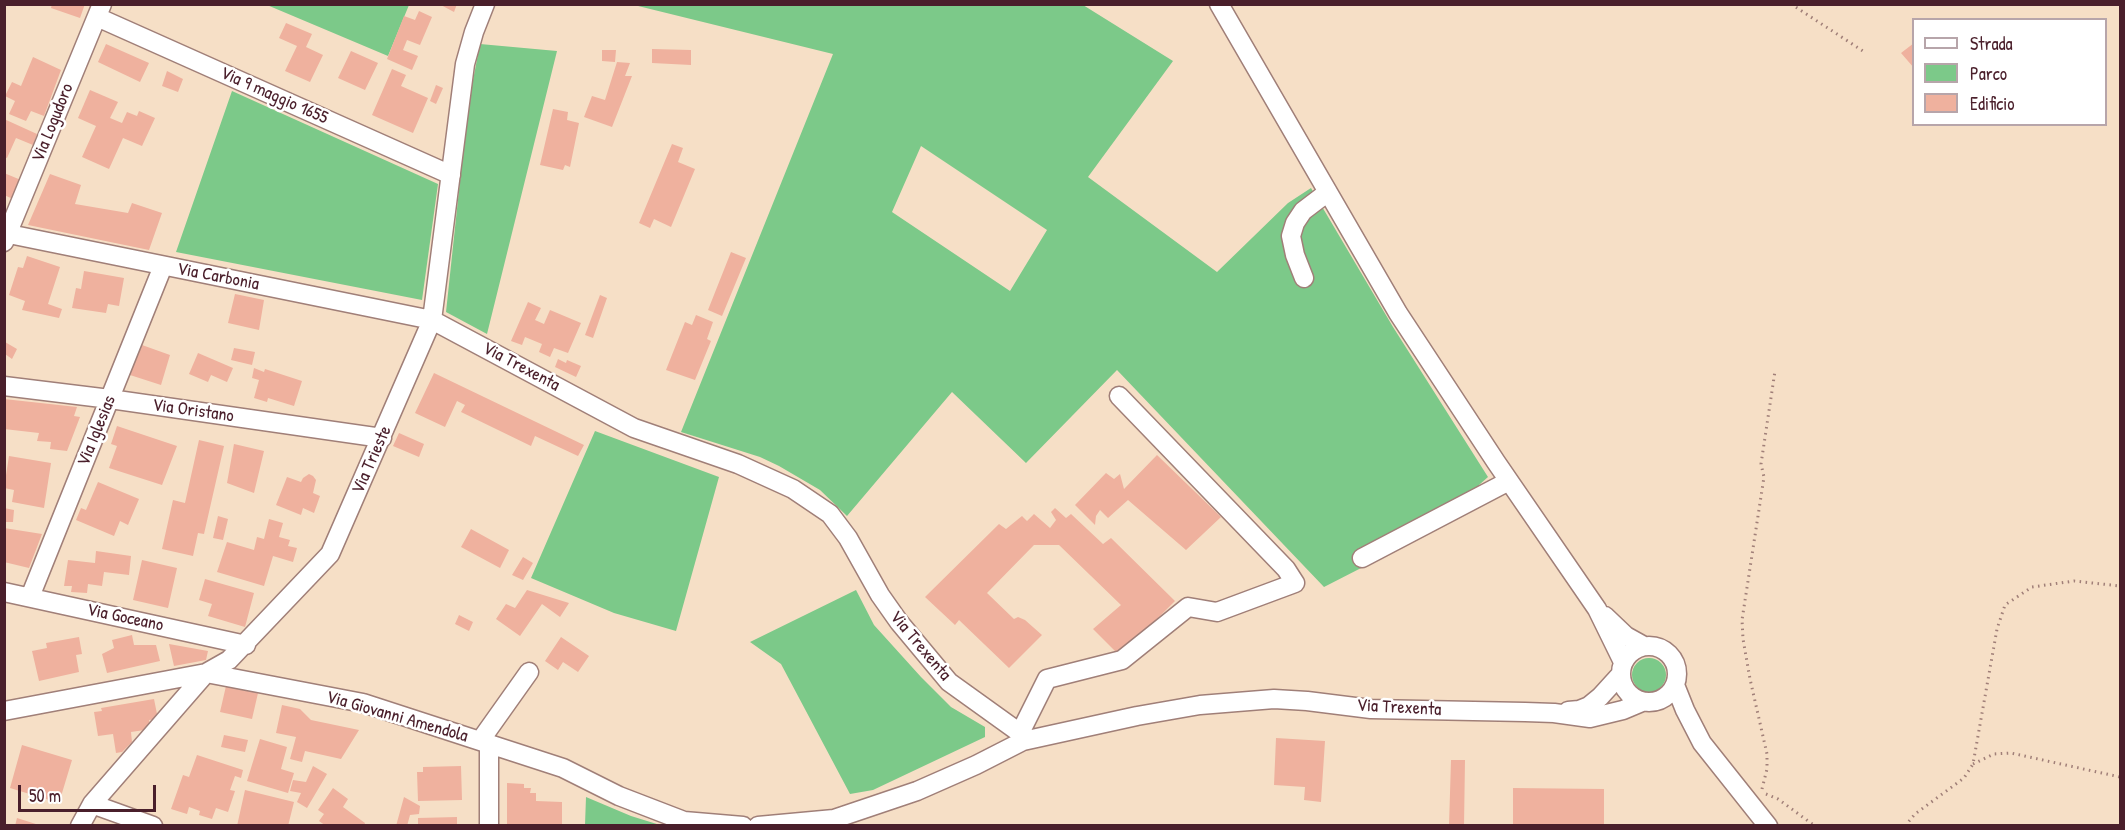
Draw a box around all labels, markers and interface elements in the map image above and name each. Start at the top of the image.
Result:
legend [1912,18,2107,126]
text: Strada [1970,31,2013,56]
text: Parco [1970,61,2007,86]
street label: Via 9 maggio 1655 [217,63,331,129]
street label: Via Logudoro [27,80,79,166]
text: Edificio [1970,91,2014,116]
street label: Via Carbonia [175,258,261,296]
street label: Via Trexenta [479,338,563,396]
street label: Via Iglesias [73,392,121,470]
street label: Via Oristano [151,395,235,427]
street label: Via Trieste [347,423,397,497]
street label: Via Goceano [85,599,165,637]
street label: Via Trexenta [885,607,955,685]
street label: Via Giovanni Amendola [324,686,470,748]
street label: Via Trexenta [1356,695,1442,721]
scale bar [21,773,159,811]
text: 50 m [29,783,61,808]

